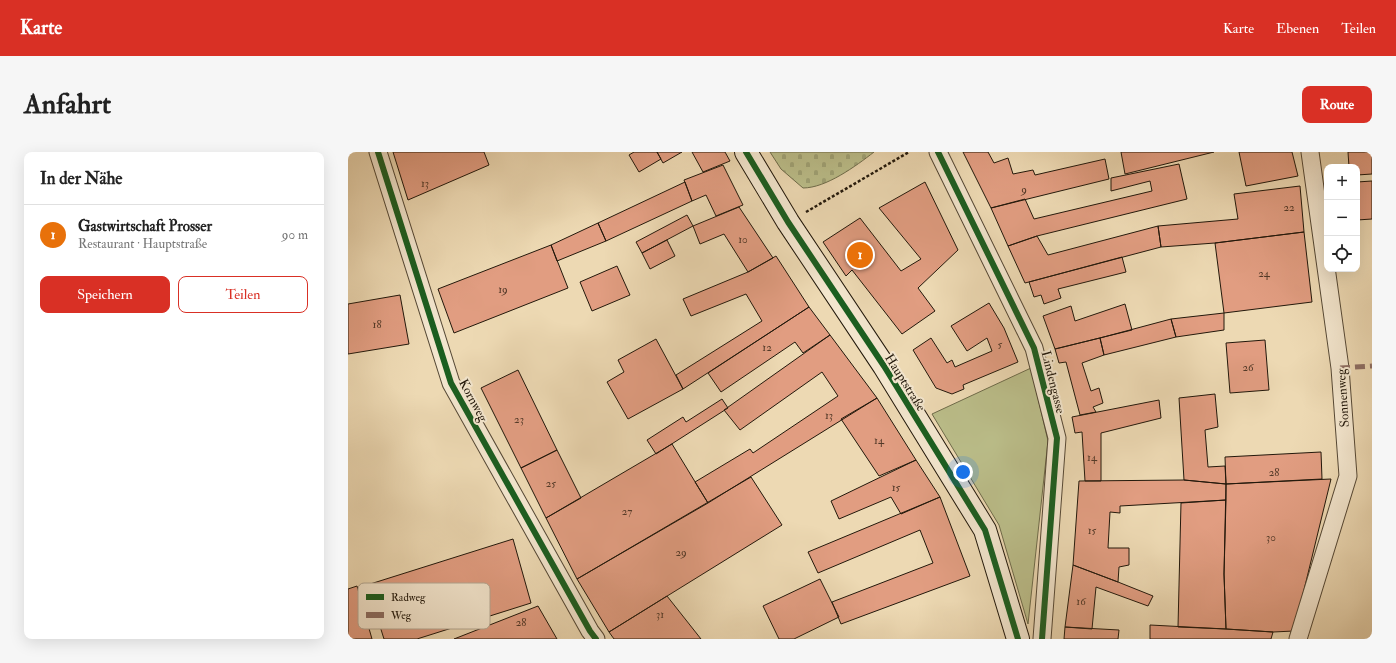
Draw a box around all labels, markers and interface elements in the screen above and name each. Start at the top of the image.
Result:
text: Karte [20,16,62,40]
text: Karte [1223,20,1254,37]
text: Ebenen [1276,20,1319,37]
text: Teilen [1341,20,1376,37]
button: Route [1302,86,1372,123]
text: Anfahrt [24,87,111,122]
map controls [1324,164,1360,272]
button: + [1324,164,1360,200]
text: In der Nähe [40,168,122,189]
house number: 13 [421,177,429,190]
house number: 9 [1020,183,1027,196]
button: − [1324,200,1360,236]
house number: 22 [1283,201,1295,214]
text: Gastwirtschaft Prosser [78,217,212,236]
text: 1 [51,227,55,243]
text: 90 m [282,227,308,243]
house number: 10 [738,233,748,246]
text: Restaurant · Hauptstraße [78,236,207,252]
button: locate [1324,236,1360,272]
pin: 1 [847,240,873,270]
house number: 24 [1258,267,1271,280]
button: Speichern [40,276,170,313]
button: Teilen [178,276,308,313]
house number: 19 [498,283,508,296]
house number: 18 [372,318,382,331]
house number: 5 [998,338,1003,351]
house number: 12 [762,341,772,354]
street label: Lindengasse [1038,349,1069,416]
street label: Hauptstraße [880,351,929,415]
house number: 26 [1242,361,1255,374]
street label: Sonnenweg [1333,368,1353,428]
street label: Kornweg [455,376,491,425]
house number: 13 [825,409,833,422]
house number: 23 [514,413,524,426]
house number: 14 [874,434,885,447]
house number: 14 [1087,451,1098,464]
your location [953,462,973,482]
house number: 28 [1269,466,1279,479]
house number: 25 [546,477,556,490]
house number: 15 [892,481,901,494]
house number: 27 [622,505,632,518]
house number: 15 [1088,524,1097,537]
house number: 30 [1266,531,1276,544]
house number: 29 [675,546,687,559]
legend [358,583,490,629]
text: Radweg [391,591,426,604]
house number: 16 [1076,595,1087,608]
house number: 31 [656,608,664,621]
text: Weg [390,609,412,622]
house number: 28 [516,616,526,629]

